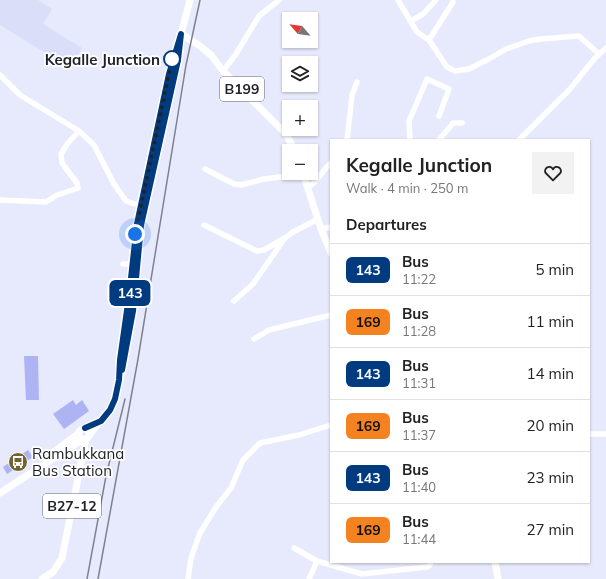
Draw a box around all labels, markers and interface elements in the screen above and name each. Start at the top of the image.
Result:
north arrow [282,12,318,48]
map controls [282,12,318,180]
place label: Kegalle Junction [45,50,160,69]
marker: Kegalle Junction [163,50,181,68]
button: layers [282,56,318,92]
road number: B199 [220,77,264,101]
button: + [282,100,318,136]
button: − [282,144,318,180]
button: heart [532,152,574,194]
text: Kegalle Junction [346,153,492,177]
text: Walk · 4 min · 250 m [346,180,468,196]
text: Departures [346,215,427,234]
your location [125,224,145,244]
text: Bus [402,252,429,271]
text: 5 min [536,260,574,279]
text: 143 [355,261,381,279]
text: 11:22 [402,271,436,287]
line badge: 143 [107,280,153,306]
text: 143 [117,284,143,302]
text: Bus [402,304,429,323]
text: 11 min [527,312,574,331]
text: 169 [355,313,381,331]
text: 11:28 [402,323,436,339]
text: Bus [402,356,429,375]
text: 14 min [527,364,574,383]
text: 143 [355,365,381,383]
text: 11:31 [402,375,436,391]
text: Bus [402,408,429,427]
text: 20 min [527,416,574,435]
text: 169 [355,417,381,435]
text: 11:37 [402,427,436,443]
place label: Rambukkana Bus Station [32,444,124,480]
bus stop icon: Rambukkana Bus Station [7,451,29,473]
text: Bus [402,460,429,479]
text: 23 min [527,468,574,487]
text: 143 [355,469,381,487]
text: 11:40 [402,479,436,495]
road number: B27-12 [43,494,101,518]
text: Bus [402,512,429,531]
text: 27 min [527,520,574,539]
text: 169 [355,521,381,539]
text: 11:44 [402,531,436,547]

